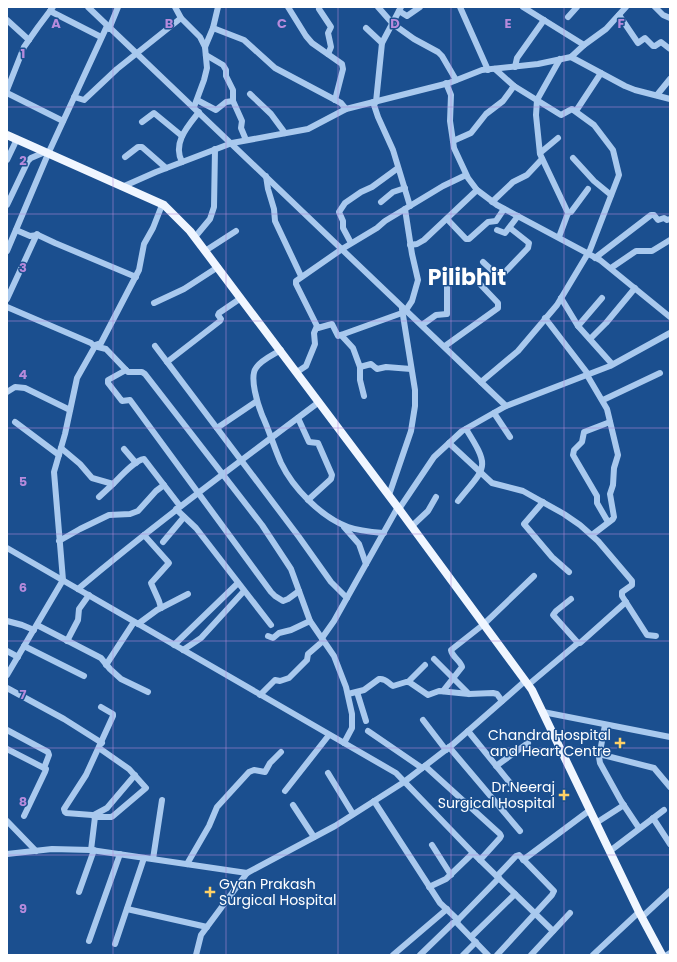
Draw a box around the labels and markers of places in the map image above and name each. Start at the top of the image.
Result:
place label: Chandra Hospital and Heart Centre [488,725,611,761]
marker: Chandra Hospital and Heart Centre [614,737,626,749]
place label: Dr.Neeraj Surgical Hospital [438,777,555,813]
marker: Dr.Neeraj Surgical Hospital [558,789,570,801]
place label: Gyan Prakash Surgical Hospital [219,874,336,910]
marker: Gyan Prakash Surgical Hospital [204,886,216,898]

